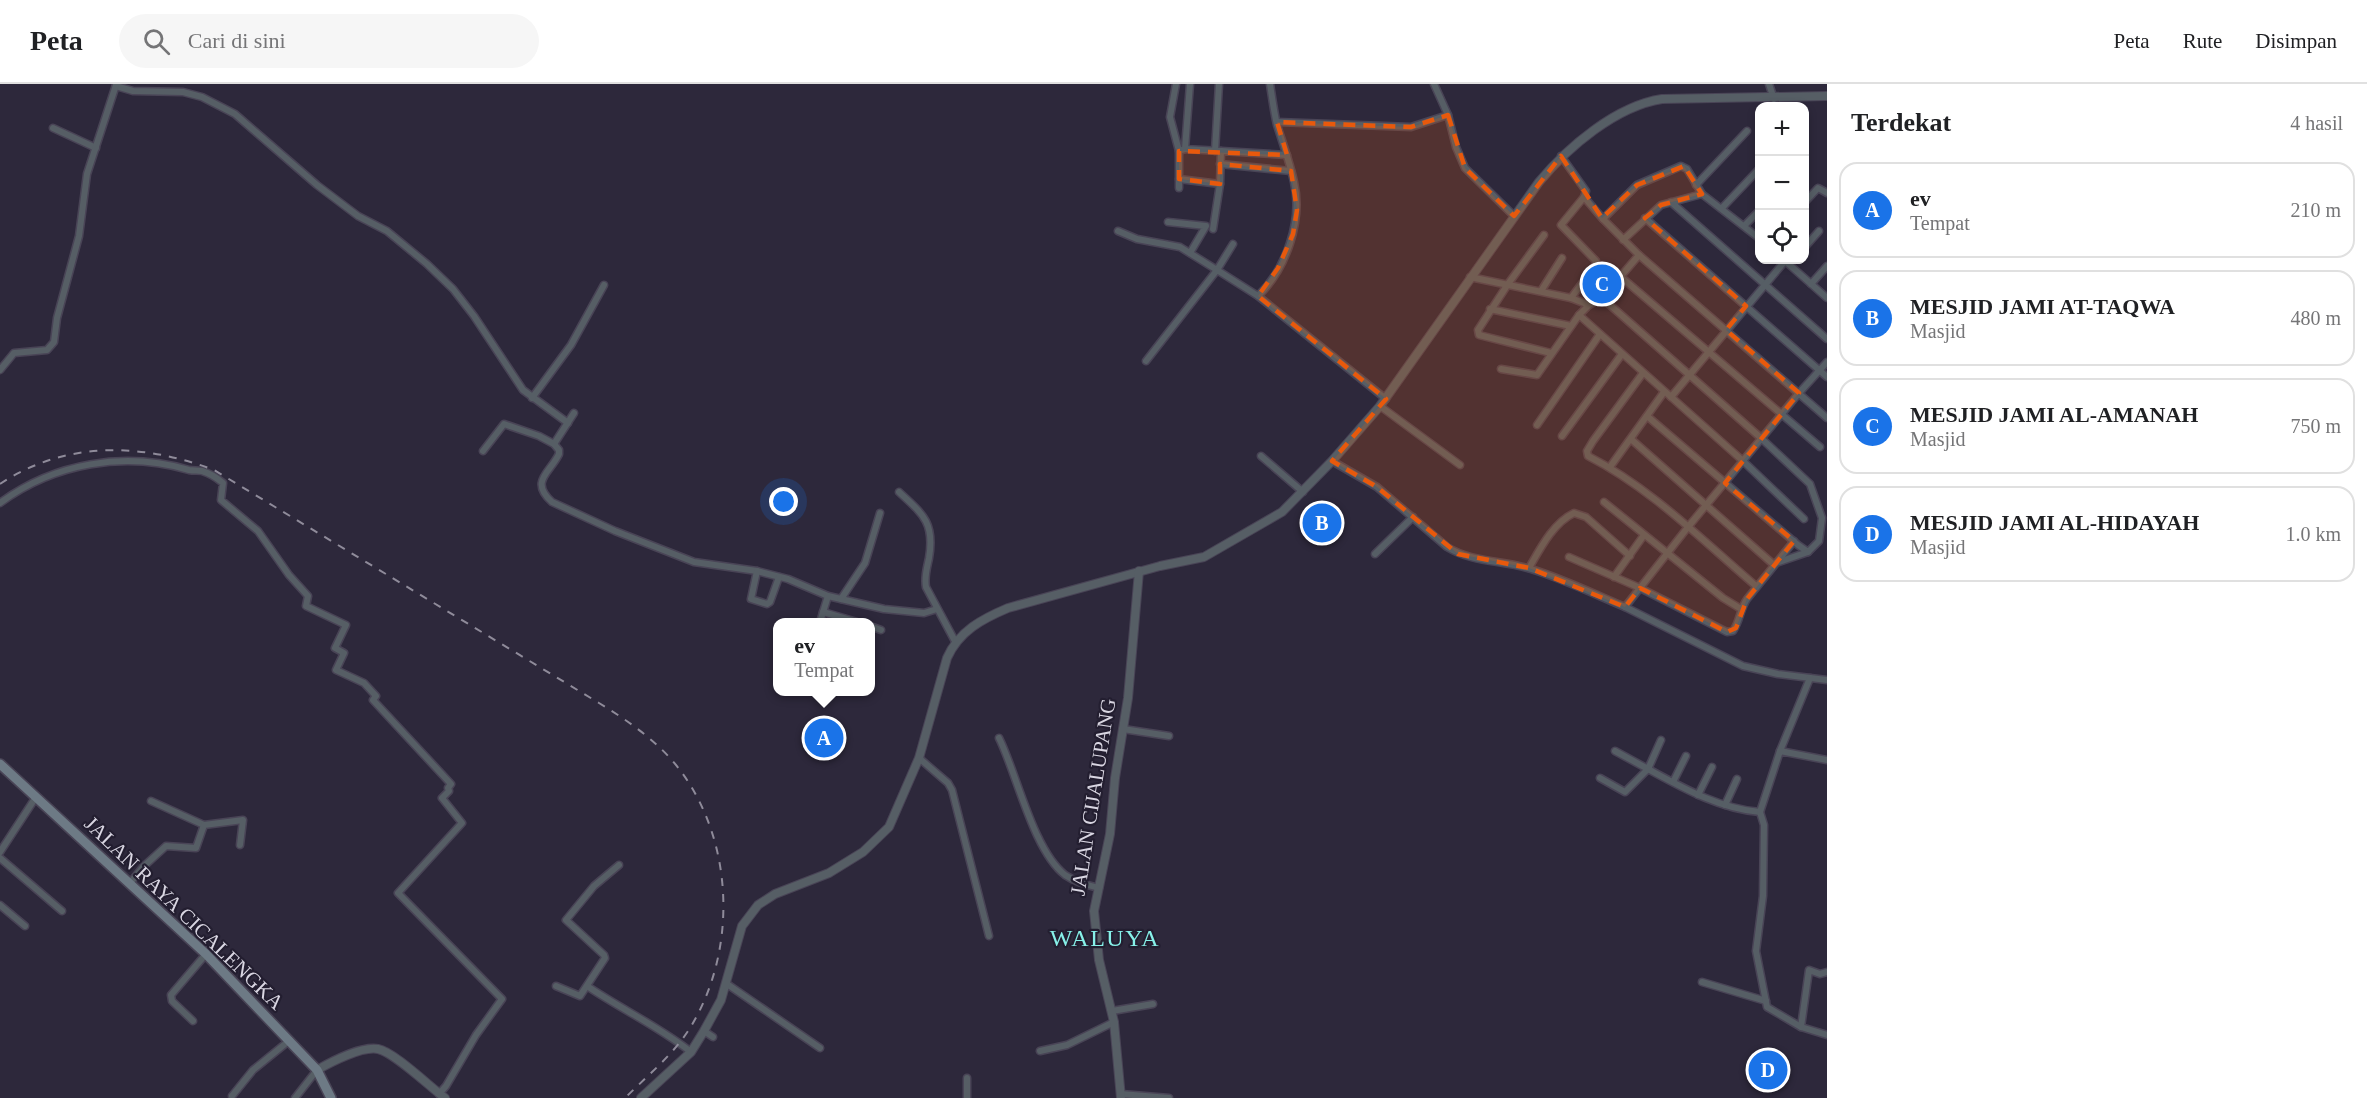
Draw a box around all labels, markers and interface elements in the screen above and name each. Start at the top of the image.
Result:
search box [119,14,539,68]
text: Peta [30,25,83,56]
icon: search [140,25,173,58]
text: Cari di sini [188,28,286,53]
text: Peta [2114,29,2150,53]
text: Rute [2183,29,2222,53]
text: Disimpan [2255,29,2337,53]
map controls [1755,102,1809,264]
button: + [1755,102,1809,156]
text: Terdekat [1851,108,1951,137]
text: 4 hasil [2290,112,2343,134]
button: − [1755,156,1809,210]
text: ev [1910,186,1931,211]
text: A [1865,199,1880,221]
text: 210 m [2290,199,2341,221]
button: locate [1755,210,1809,264]
text: Tempat [1910,212,1970,234]
pin: C [1582,262,1622,306]
text: MESJID JAMI AT-TAQWA [1910,294,2175,319]
text: B [1866,307,1879,329]
text: 480 m [2290,307,2341,329]
text: Masjid [1910,320,1966,342]
text: MESJID JAMI AL-AMANAH [1910,402,2198,427]
text: C [1865,415,1880,437]
text: 750 m [2290,415,2341,437]
text: Masjid [1910,428,1966,450]
your location [769,487,798,516]
pin: B [1302,500,1342,546]
text: MESJID JAMI AL-HIDAYAH [1910,510,2199,535]
text: D [1865,523,1880,545]
text: 1.0 km [2285,523,2341,545]
text: Masjid [1910,536,1966,558]
popup [773,618,875,696]
text: ev [794,633,815,658]
text: Tempat [794,659,854,681]
street label: JALAN CIJALUPANG [1066,697,1120,897]
pin: A [804,716,844,760]
street label: JALAN RAYA CICALENGKA [79,811,289,1015]
district label: WALUYA [1050,925,1160,951]
pin: D [1748,1048,1788,1092]

